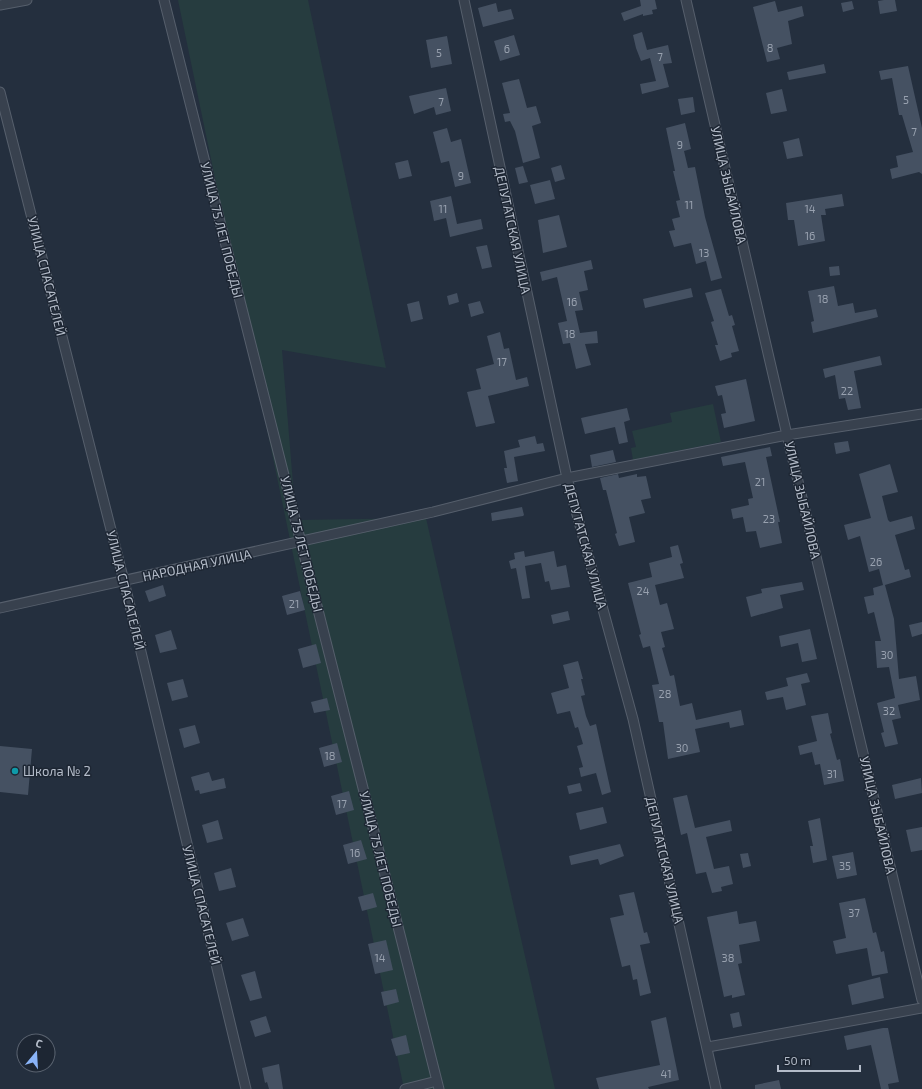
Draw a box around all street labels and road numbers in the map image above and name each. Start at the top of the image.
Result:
street label: УЛИЦА ЗЫБАЙЛОВА [708,125,750,245]
street label: УЛИЦА 75 ЛЕТ ПОБЕДЫ [197,160,247,300]
street label: ДЕПУТАТСКАЯ УЛИЦА [492,165,534,295]
street label: УЛИЦА СПАСАТЕЛЕЙ [24,215,70,337]
street label: УЛИЦА ЗЫБАЙЛОВА [782,440,824,560]
street label: УЛИЦА 75 ЛЕТ ПОБЕДЫ [277,474,327,614]
street label: ДЕПУТАТСКАЯ УЛИЦА [561,481,611,611]
street label: УЛИЦА СПАСАТЕЛЕЙ [103,529,149,651]
street label: НАРОДНАЯ УЛИЦА [141,546,253,584]
street label: УЛИЦА ЗЫБАЙЛОВА [857,755,899,875]
street label: УЛИЦА 75 ЛЕТ ПОБЕДЫ [356,789,406,929]
street label: ДЕПУТАТСКАЯ УЛИЦА [643,795,687,925]
street label: УЛИЦА СПАСАТЕЛЕЙ [179,844,225,966]

